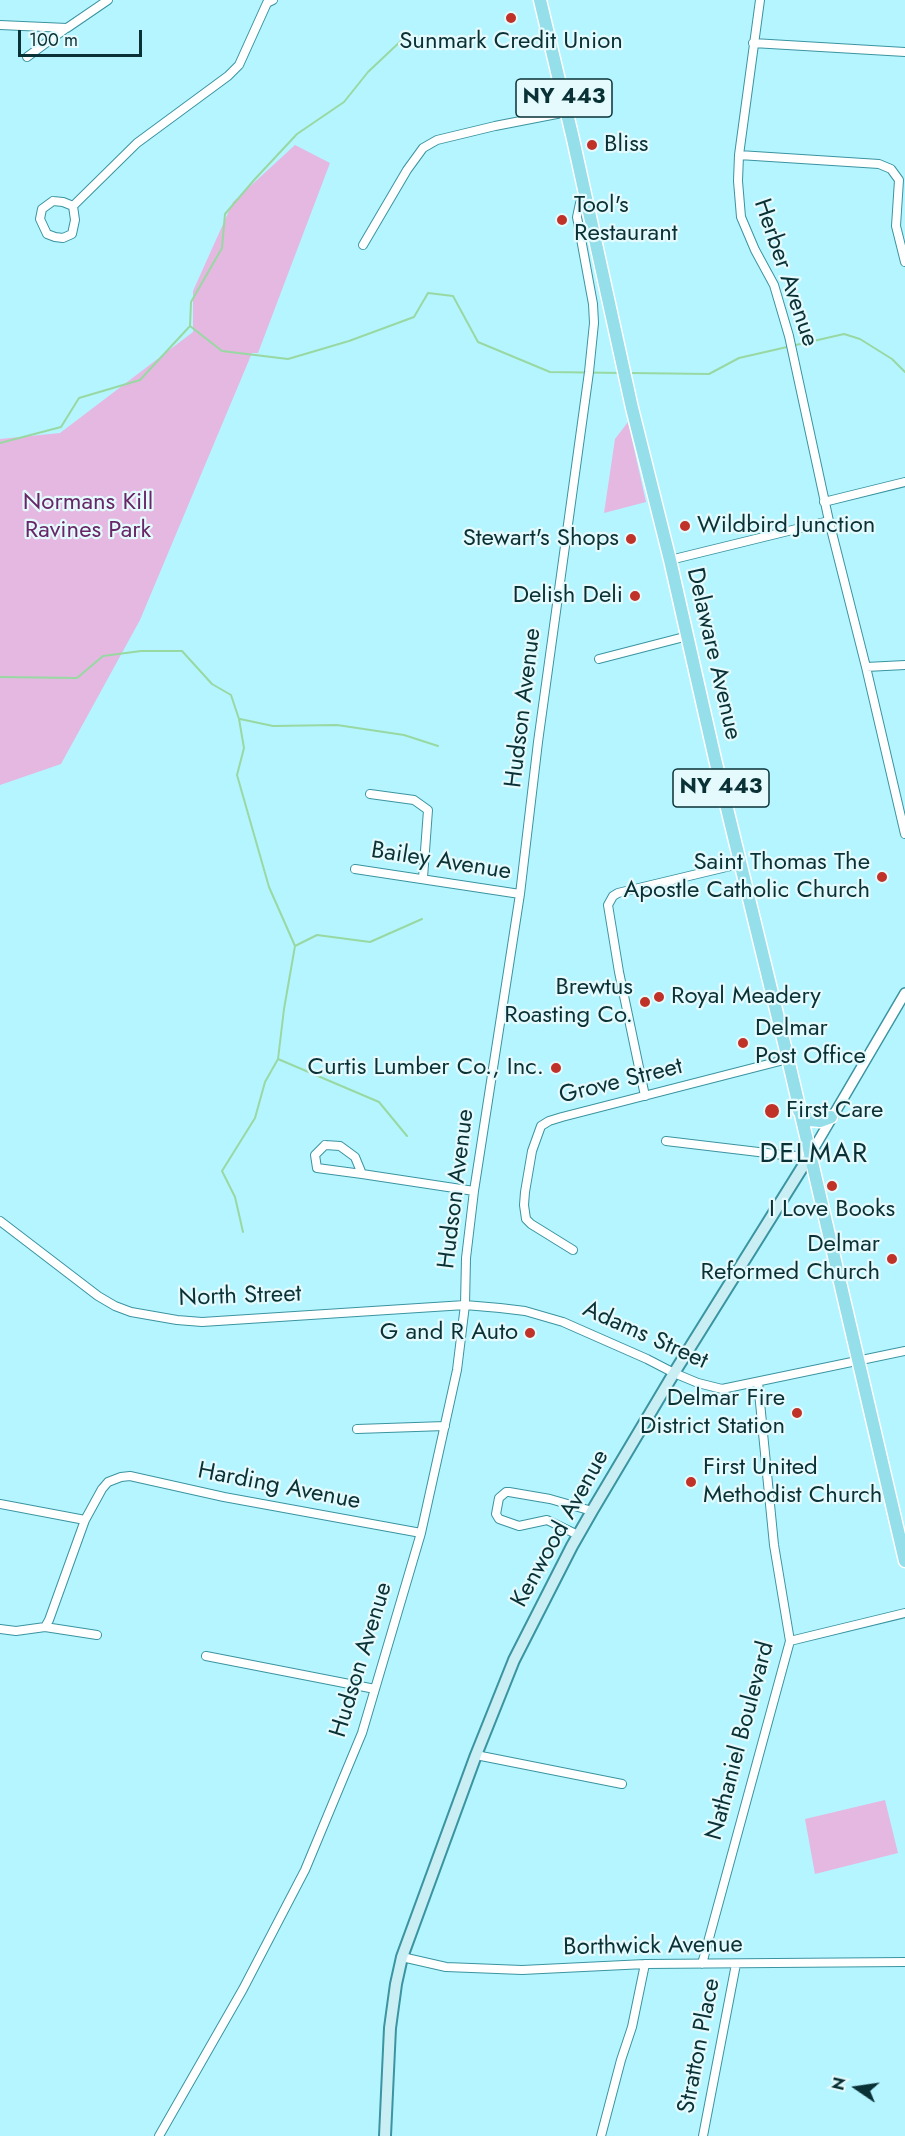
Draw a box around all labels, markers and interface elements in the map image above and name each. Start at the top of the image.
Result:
marker: Sunmark Credit Union [504,11,518,25]
scale bar [21,18,146,56]
text: 100 m [29,27,78,53]
place label: Sunmark Credit Union [399,28,623,56]
road number: NY 443 [516,79,612,117]
place label: Bliss [604,131,648,159]
marker: Bliss [585,138,599,152]
place label: Tool's Restaurant [574,192,678,248]
street label: Herber Avenue [746,196,824,350]
marker: Tool's Restaurant [555,213,569,227]
park label: Normans Kill Ravines Park [23,489,153,545]
place label: Wildbird Junction [697,512,875,540]
marker: Wildbird Junction [678,519,692,533]
place label: Stewart's Shops [463,525,619,553]
marker: Stewart's Shops [624,532,638,546]
street label: Delaware Avenue [679,565,747,743]
place label: Delish Deli [513,582,623,610]
marker: Delish Deli [628,589,642,603]
street label: Hudson Avenue [500,626,548,790]
road number: NY 443 [673,769,769,807]
street label: Bailey Avenue [369,837,513,887]
place label: Saint Thomas The Apostle Catholic Church [623,849,870,905]
marker: Saint Thomas The Apostle Catholic Church [875,870,889,884]
place label: Brewtus Roasting Co. [504,974,633,1030]
place label: Royal Meadery [671,983,821,1011]
marker: Royal Meadery [652,990,666,1004]
marker: Brewtus Roasting Co. [638,995,652,1009]
place label: Delmar Post Office [755,1015,866,1071]
marker: Delmar Post Office [736,1036,750,1050]
street label: Grove Street [556,1053,686,1111]
place label: Curtis Lumber Co., Inc. [307,1054,544,1082]
marker: Curtis Lumber Co., Inc. [549,1061,563,1075]
place label: First Care [786,1097,883,1125]
marker: First Care [763,1102,781,1120]
street label: Hudson Avenue [433,1107,481,1271]
district label: DELMAR [759,1139,869,1171]
marker: I Love Books [825,1179,839,1193]
place label: I Love Books [769,1196,895,1224]
place label: Delmar Reformed Church [700,1231,880,1287]
marker: Delmar Reformed Church [885,1252,899,1266]
street label: North Street [178,1280,302,1314]
street label: Adams Street [578,1296,712,1376]
place label: G and R Auto [380,1319,518,1347]
marker: G and R Auto [523,1326,537,1340]
place label: Delmar Fire District Station [640,1385,785,1441]
marker: Delmar Fire District Station [790,1406,804,1420]
street label: Kenwood Avenue [506,1445,616,1613]
place label: First United Methodist Church [703,1454,882,1510]
street label: Harding Avenue [195,1457,363,1517]
marker: First United Methodist Church [684,1475,698,1489]
street label: Hudson Avenue [325,1579,399,1741]
street label: Nathaniel Boulevard [701,1638,781,1844]
street label: Borthwick Avenue [563,1931,743,1963]
street label: Stratton Place [673,1976,727,2116]
north arrow [827,2058,887,2118]
text: N [826,2075,852,2093]

